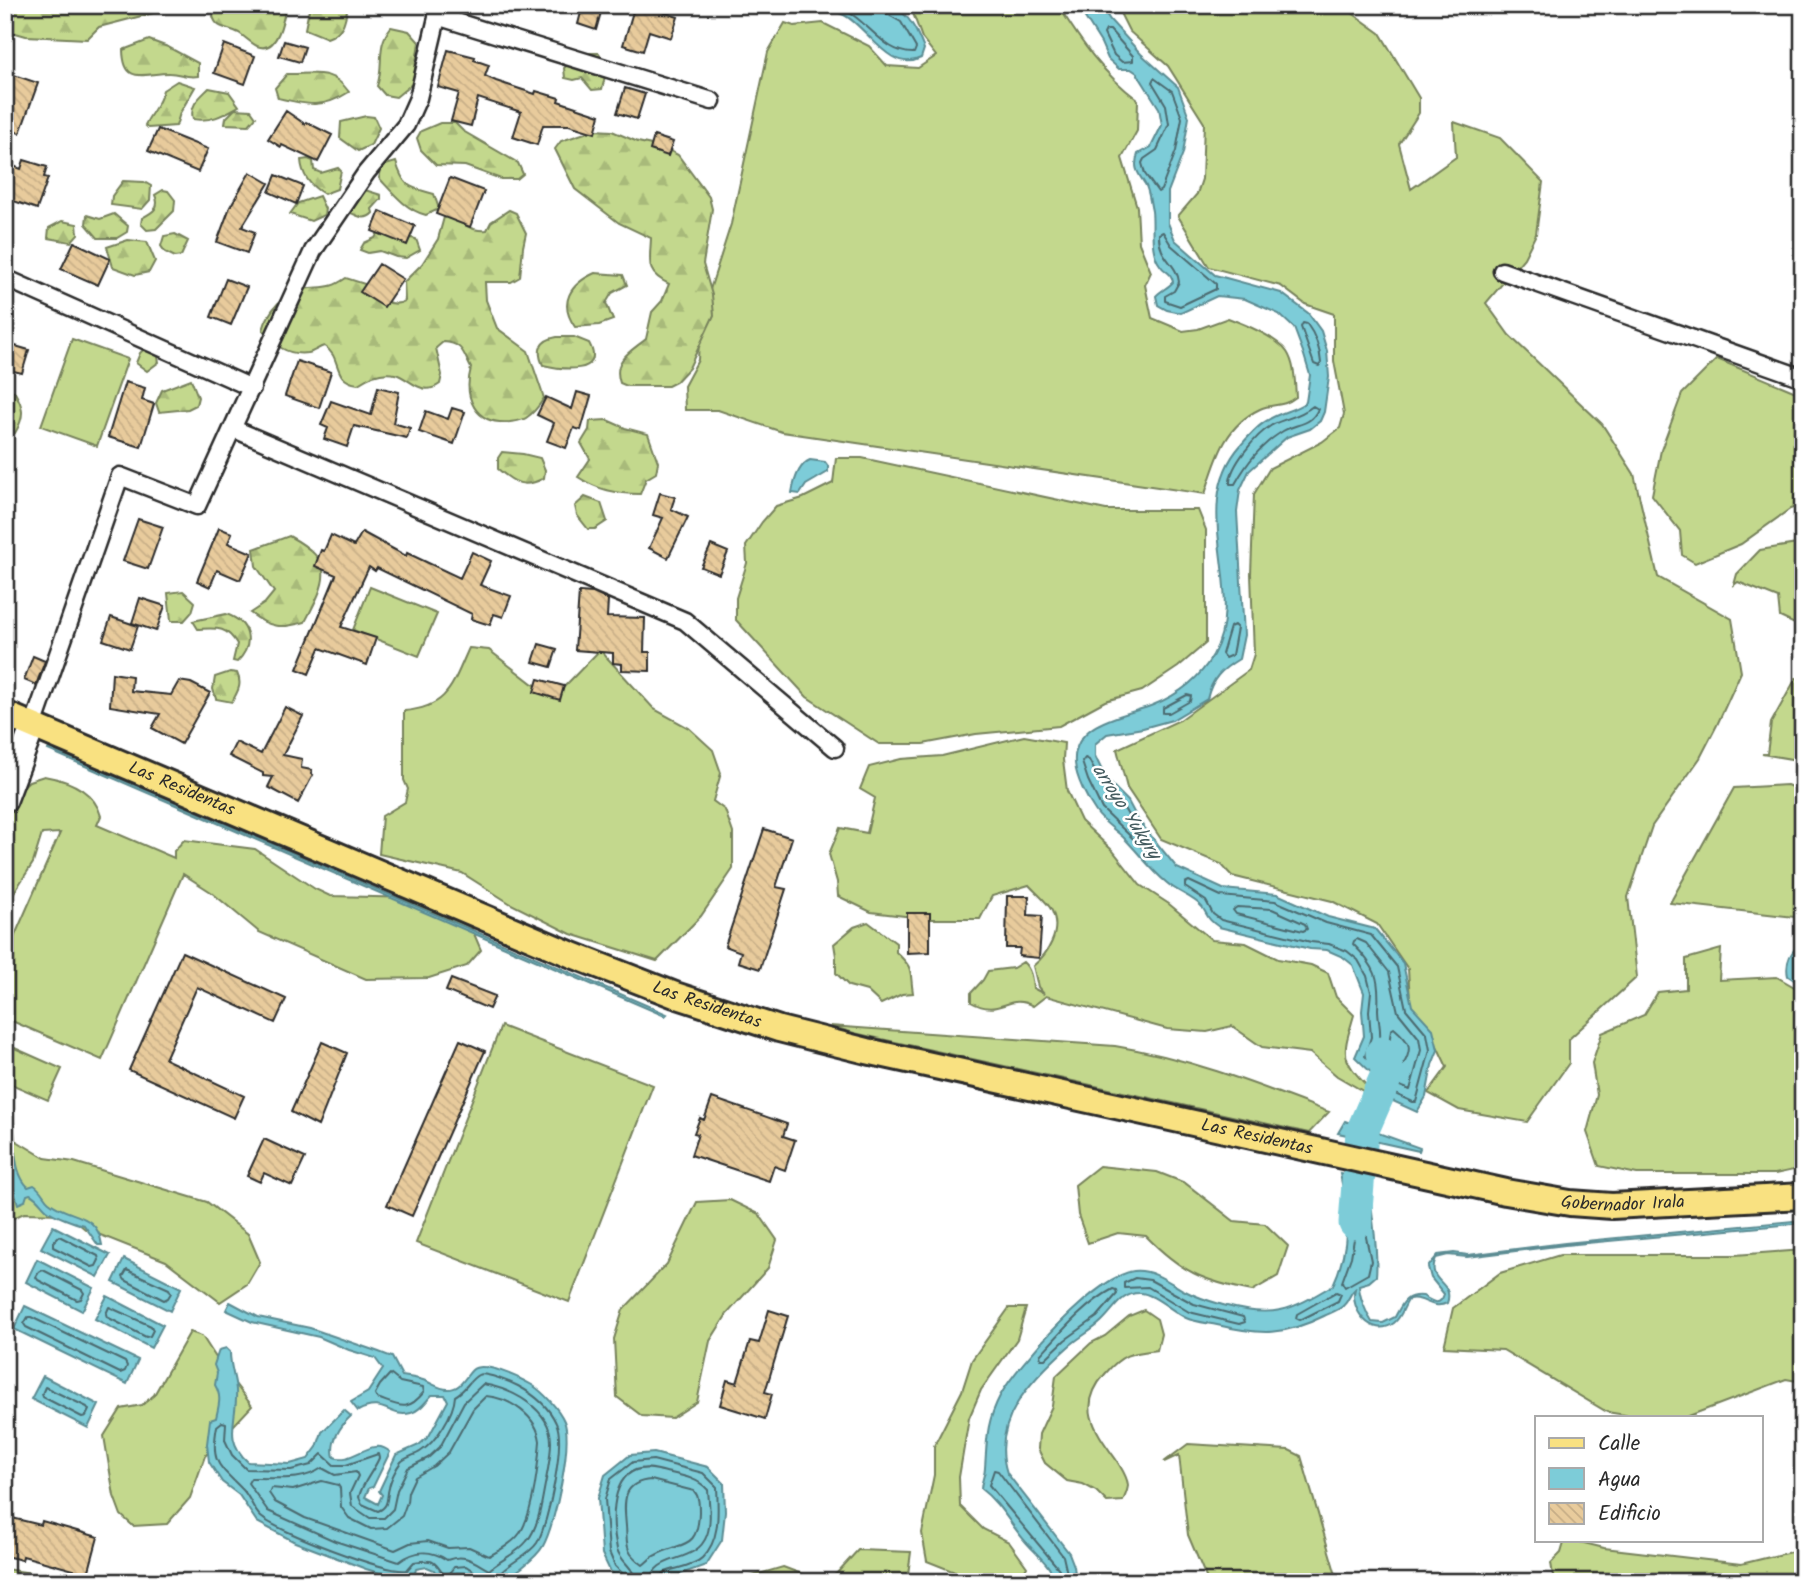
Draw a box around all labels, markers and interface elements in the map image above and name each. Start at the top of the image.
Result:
street label: Las Residentas [124,754,240,825]
water label: arroyo Yukyry [1084,758,1170,868]
street label: Las Residentas [648,973,766,1037]
street label: Las Residentas [1198,1111,1316,1164]
street label: Gobernador Irala [1559,1187,1686,1221]
legend [1535,1416,1762,1542]
text: Calle [1598,1428,1641,1461]
text: Agua [1598,1464,1641,1497]
text: Edificio [1598,1498,1661,1531]

